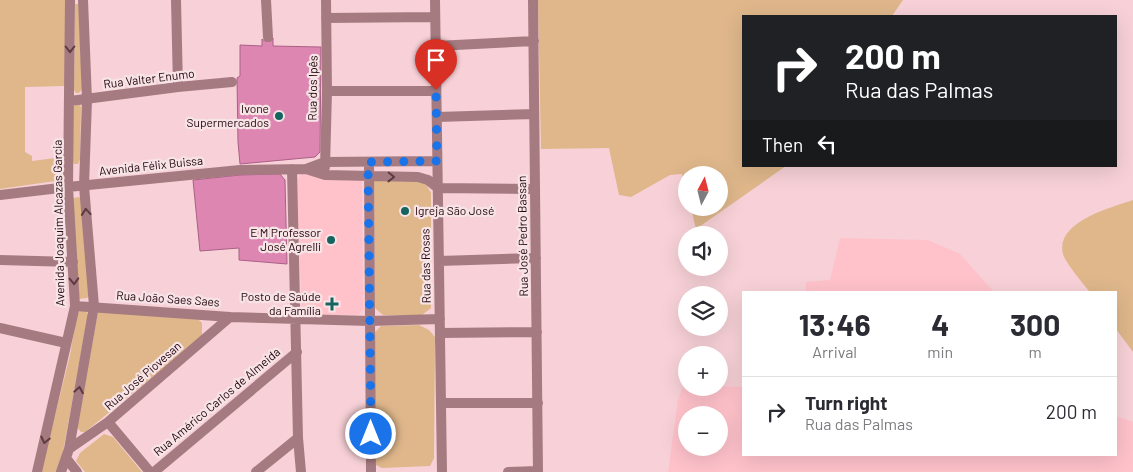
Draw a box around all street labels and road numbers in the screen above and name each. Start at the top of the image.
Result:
street label: Rua dos Ipês [304,55,320,121]
street label: Rua Valter Enumo [103,65,195,91]
street label: Avenida Joaquim Alcazas Garcia [50,140,66,306]
street label: Avenida Félix Buissa [98,153,204,177]
street label: Rua José Pedro Bassan [514,175,530,297]
street label: Rua das Rosas [417,228,433,303]
street label: Rua João Saes Saes [116,287,220,309]
street label: Rua José Piovesan [101,338,184,412]
street label: Rua Américo Carlos de Almeida [150,344,283,458]

